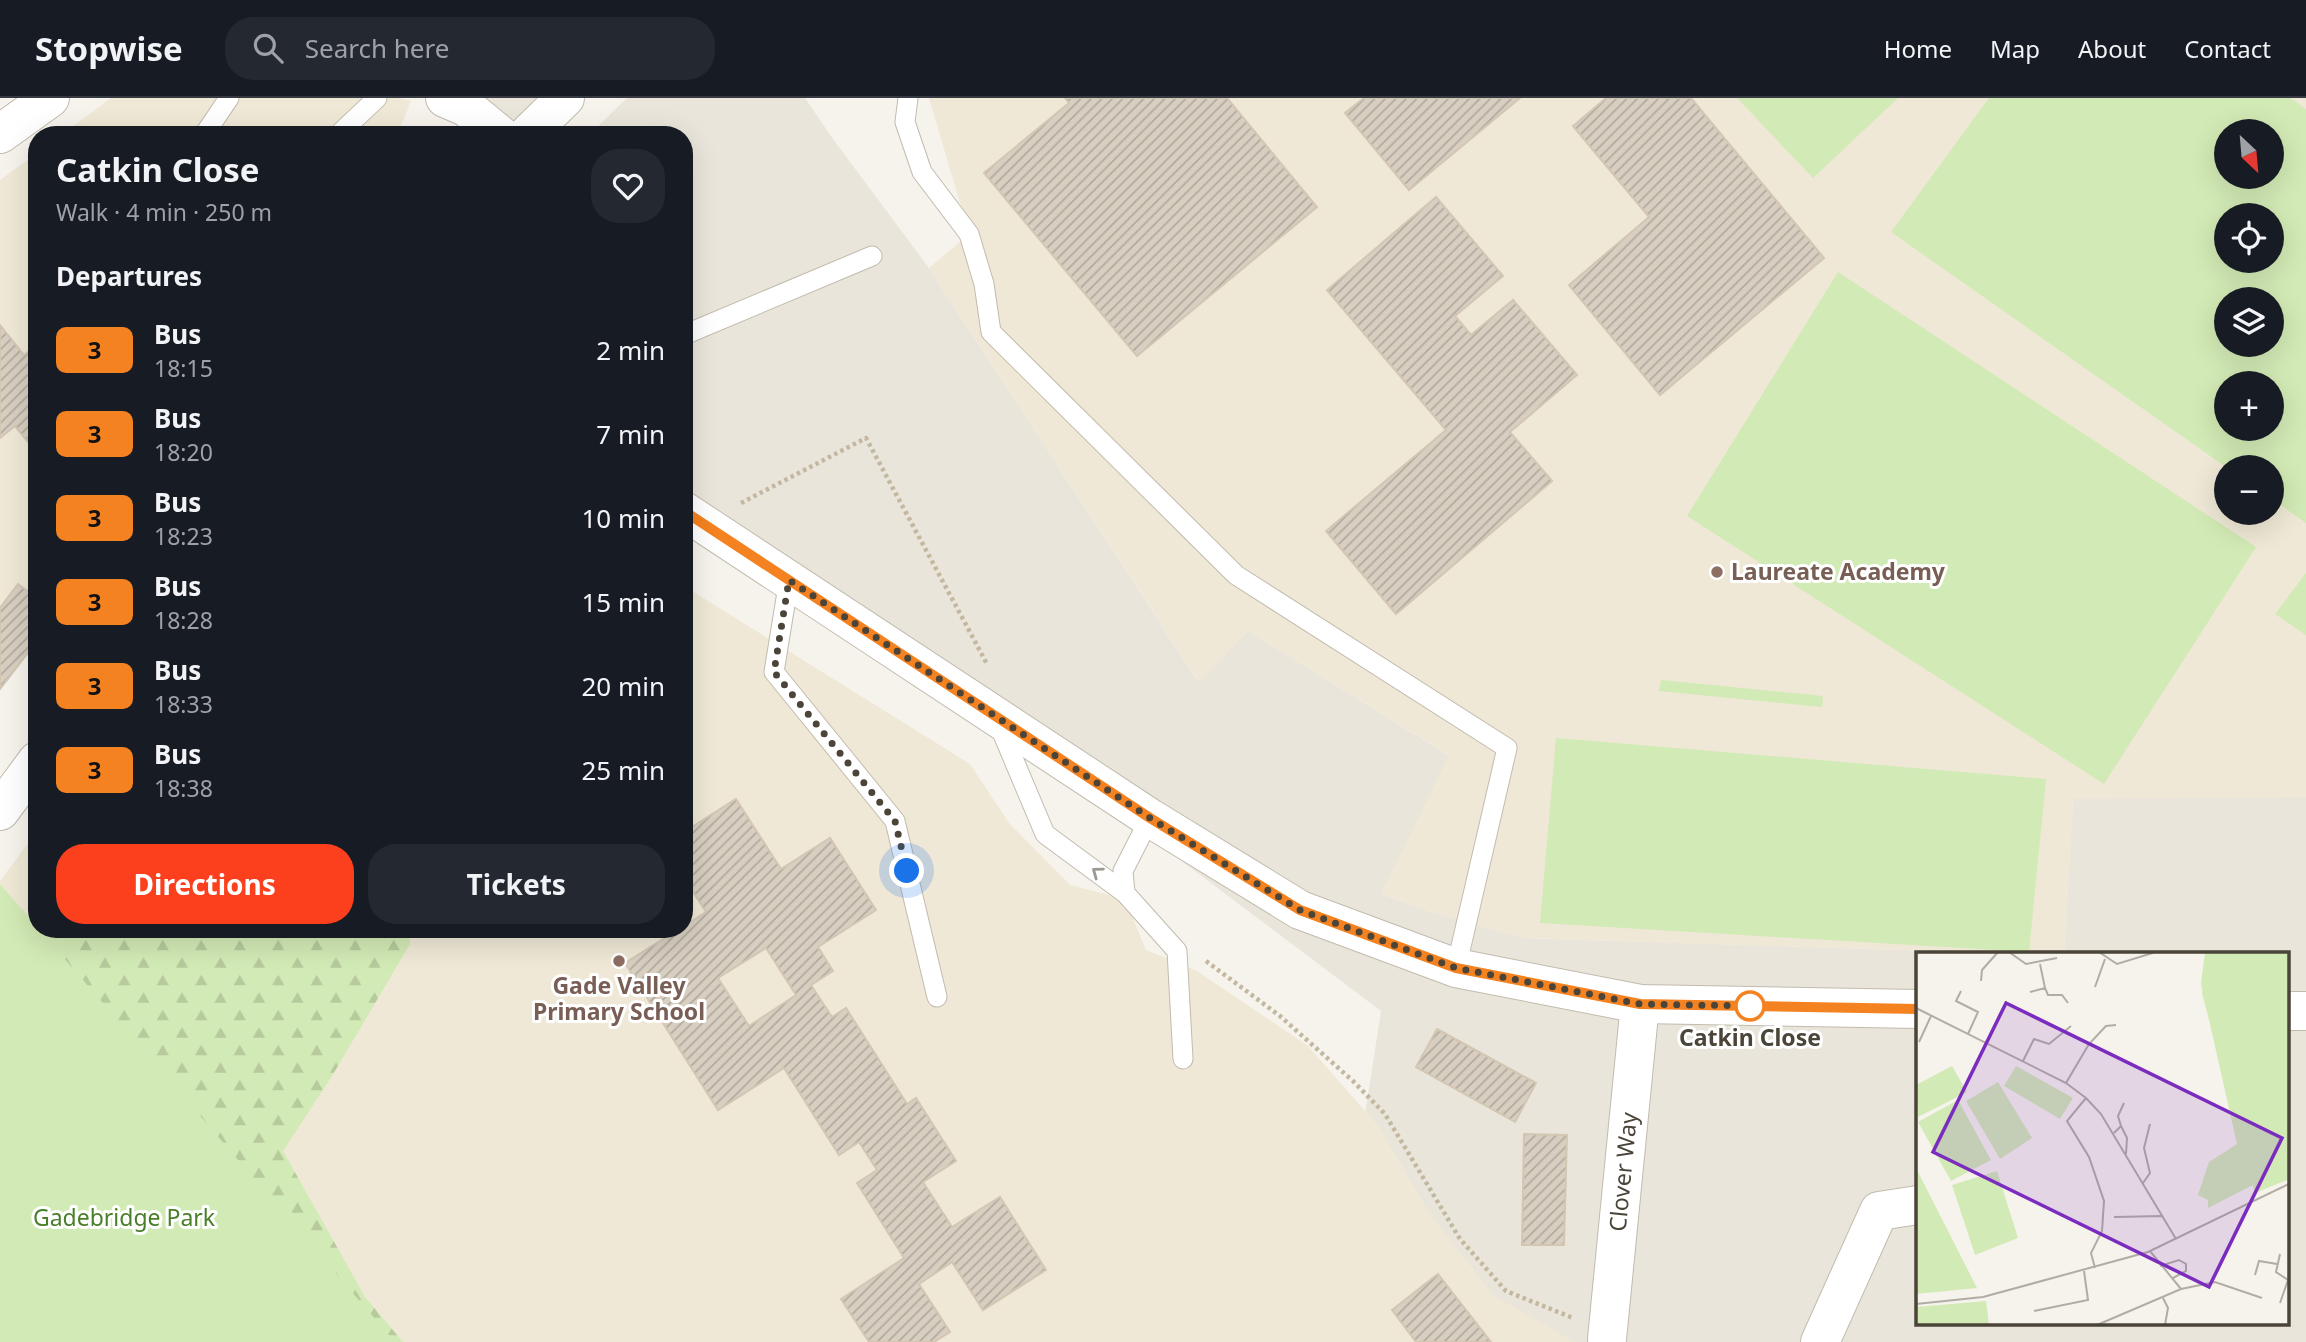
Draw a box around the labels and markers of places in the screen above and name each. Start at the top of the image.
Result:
place label: Laureate Academy [1731,555,1946,587]
marker: Laureate Academy [1709,564,1725,580]
marker: Gade Valley Primary School [611,953,627,969]
place label: Gade Valley Primary School [533,969,705,1027]
marker: Catkin Close [1735,991,1765,1021]
place label: Catkin Close [1679,1021,1821,1053]

